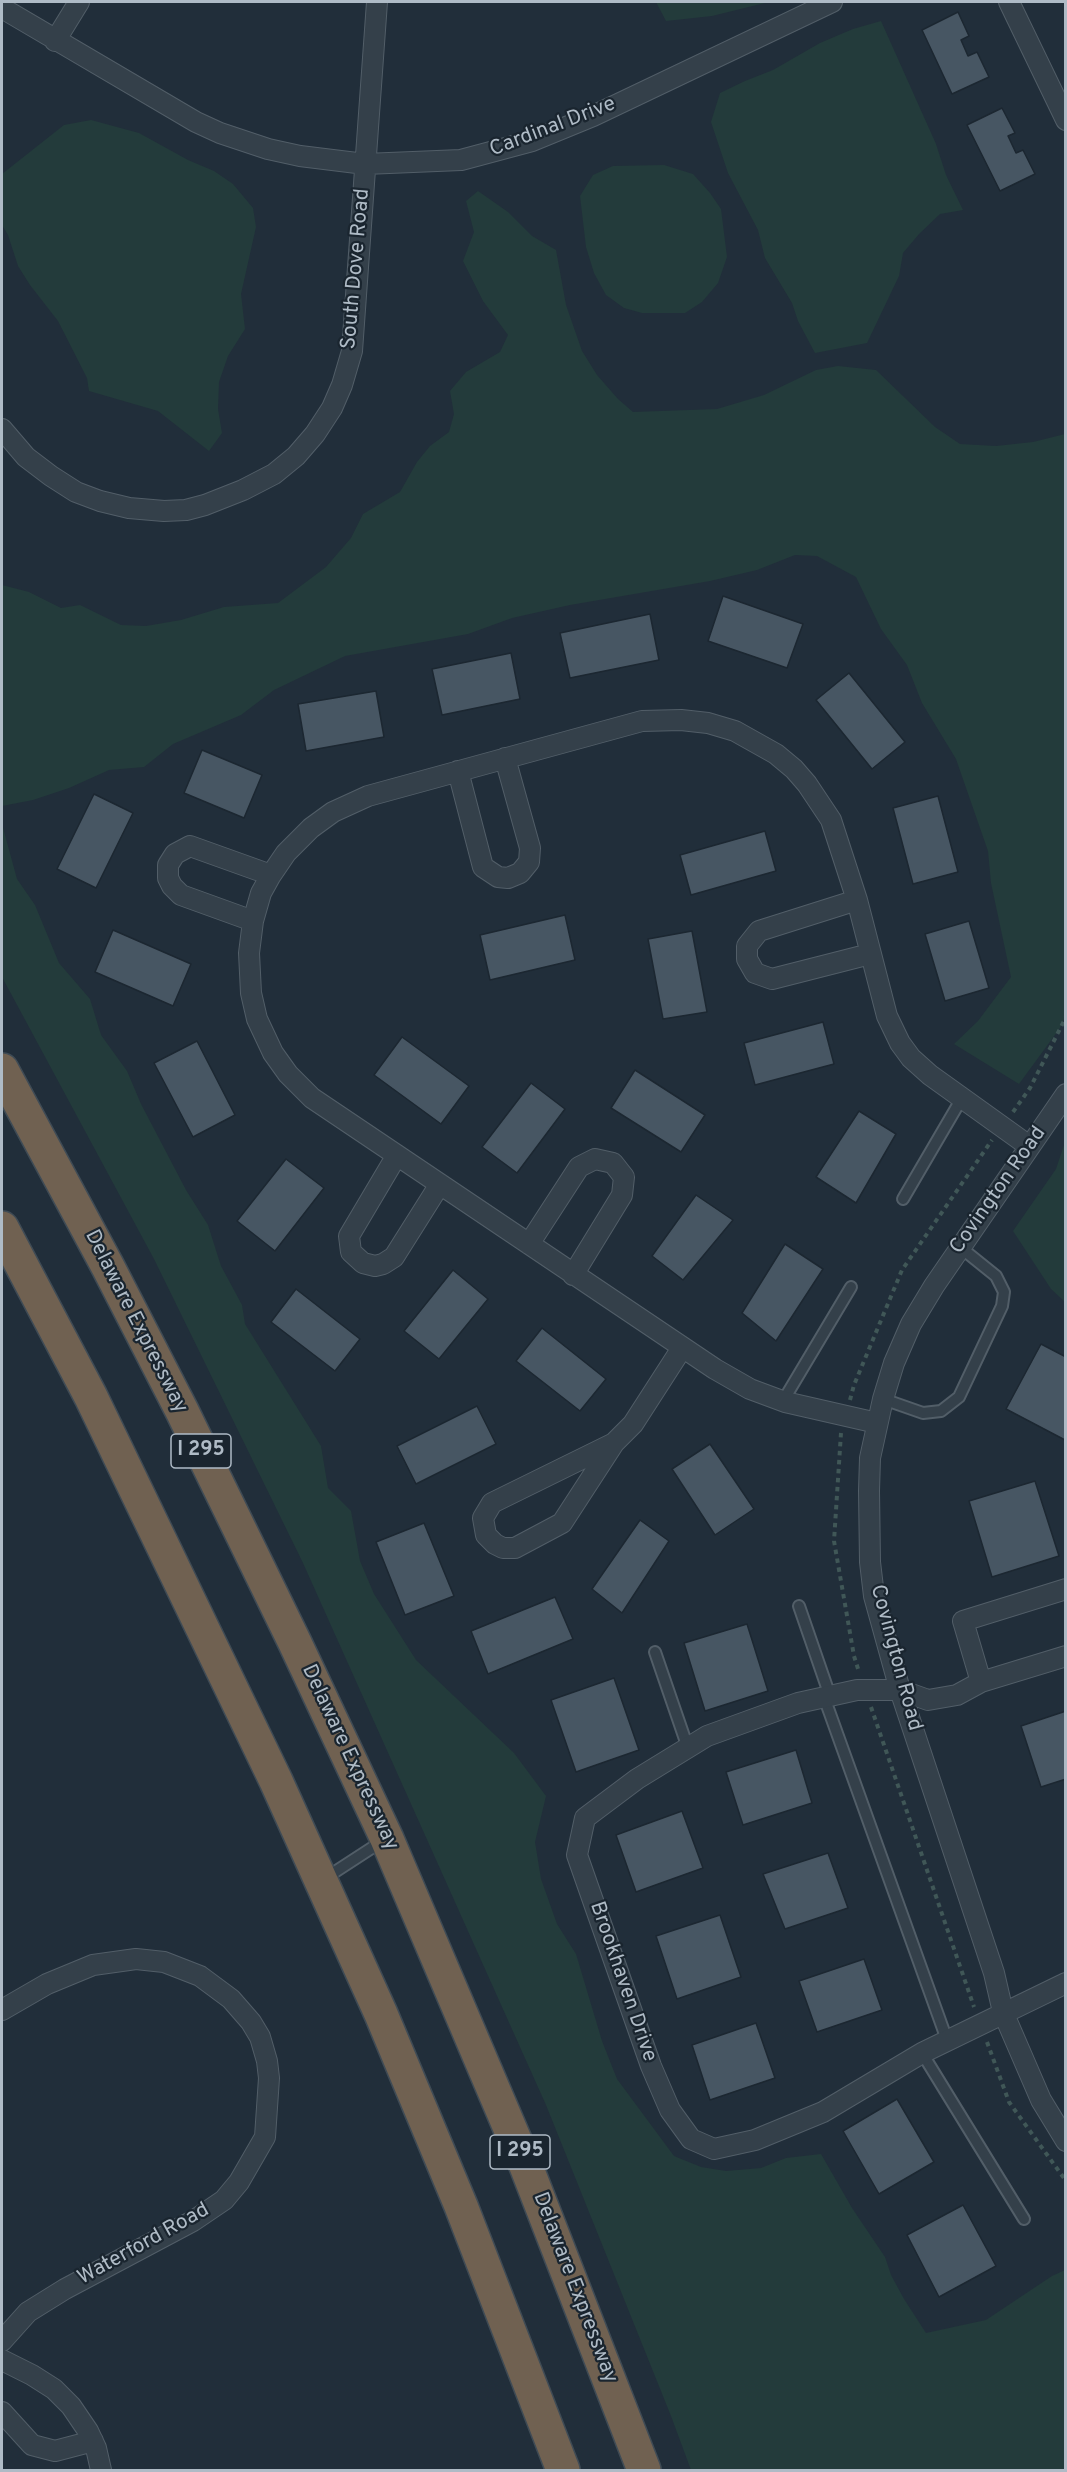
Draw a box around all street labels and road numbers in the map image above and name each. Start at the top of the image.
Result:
street label: Cardinal Drive [486,92,620,164]
street label: South Dove Road [337,188,377,350]
street label: Covington Road [946,1122,1052,1260]
street label: Delaware Expressway [78,1226,192,1418]
road number: I 295 [171,1434,231,1468]
street label: Covington Road [863,1582,927,1734]
street label: Delaware Expressway [295,1661,403,1855]
street label: Brookhaven Drive [583,1898,661,2066]
road number: I 295 [490,2135,550,2169]
street label: Delaware Expressway [526,2189,622,2387]
street label: Waterford Road [74,2198,214,2292]

